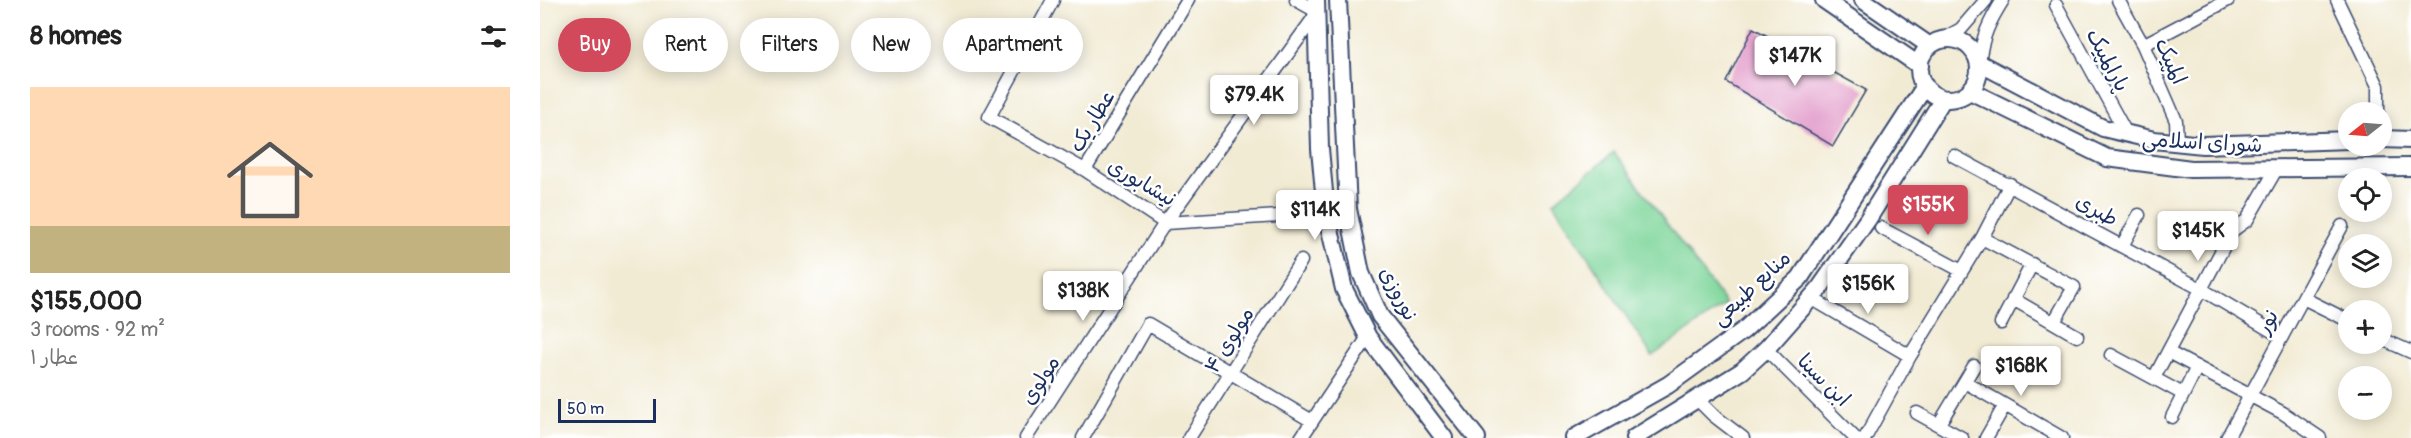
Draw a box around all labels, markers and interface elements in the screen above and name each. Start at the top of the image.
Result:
chip: Buy [558,18,631,72]
chip: Rent [643,18,728,72]
chip: Filters [740,18,839,72]
chip: New [851,18,931,72]
chip: Apartment [943,18,1083,72]
text: 8 homes [30,20,122,52]
icon: filters [477,20,510,53]
street label: پارالمپیک [2080,24,2135,96]
street label: المپیک [2148,34,2193,89]
pin: $147K [1753,36,1837,87]
text: $147K [1769,43,1821,68]
pin: $79.4K [1205,75,1303,126]
text: $79.4K [1224,82,1284,107]
street label: عطار یک [1063,85,1122,157]
north arrow [2338,102,2392,156]
map controls [2338,102,2392,420]
icon: home [216,126,324,234]
street label: شورای اسلامی [2141,126,2263,159]
street label: نیشابوری [1103,152,1181,213]
button: locate [2338,168,2392,222]
pin: $155K [1886,185,1970,236]
street label: طبری [2071,188,2123,233]
pin: $114K [1273,190,1357,241]
text: $155K [1902,192,1954,217]
text: $114K [1290,197,1340,222]
pin: $145K [2156,211,2240,262]
text: $145K [2171,218,2225,243]
button: layers [2338,234,2392,288]
street label: منابع طبیعی [1706,245,1797,333]
street label: نوروزی [1373,262,1424,326]
pin: $156K [1826,264,1910,315]
pin: $138K [1041,271,1125,322]
text: $156K [1841,271,1895,296]
text: $138K [1057,278,1109,303]
text: $155,000 [30,285,142,317]
button: + [2338,300,2392,354]
street label: مولوی ۴ [1198,302,1260,379]
street label: نور [2249,305,2285,340]
text: 3 rooms · 92 m² [30,317,165,342]
text: عطار ۱ [30,345,79,370]
pin: $168K [1979,346,2063,397]
street label: ابن سینا [1791,348,1856,413]
street label: مولوی [1015,351,1066,410]
text: $168K [1995,353,2047,378]
button: − [2338,366,2392,420]
scale bar [558,396,656,424]
text: 50 m [567,399,604,419]

